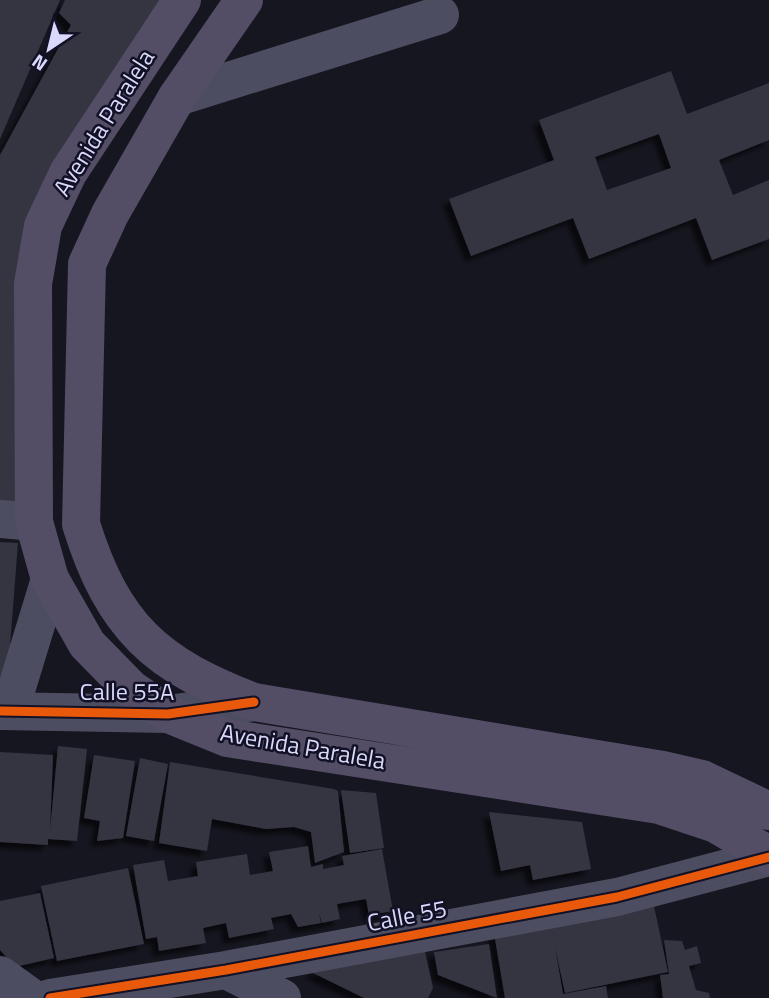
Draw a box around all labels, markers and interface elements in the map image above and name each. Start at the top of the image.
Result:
north arrow [14,14,84,84]
street label: Avenida Paralela [44,42,163,203]
text: N [25,48,53,79]
street label: Calle 55A [80,673,174,709]
street label: Avenida Paralela [218,714,389,778]
street label: Calle 55 [364,890,450,940]

